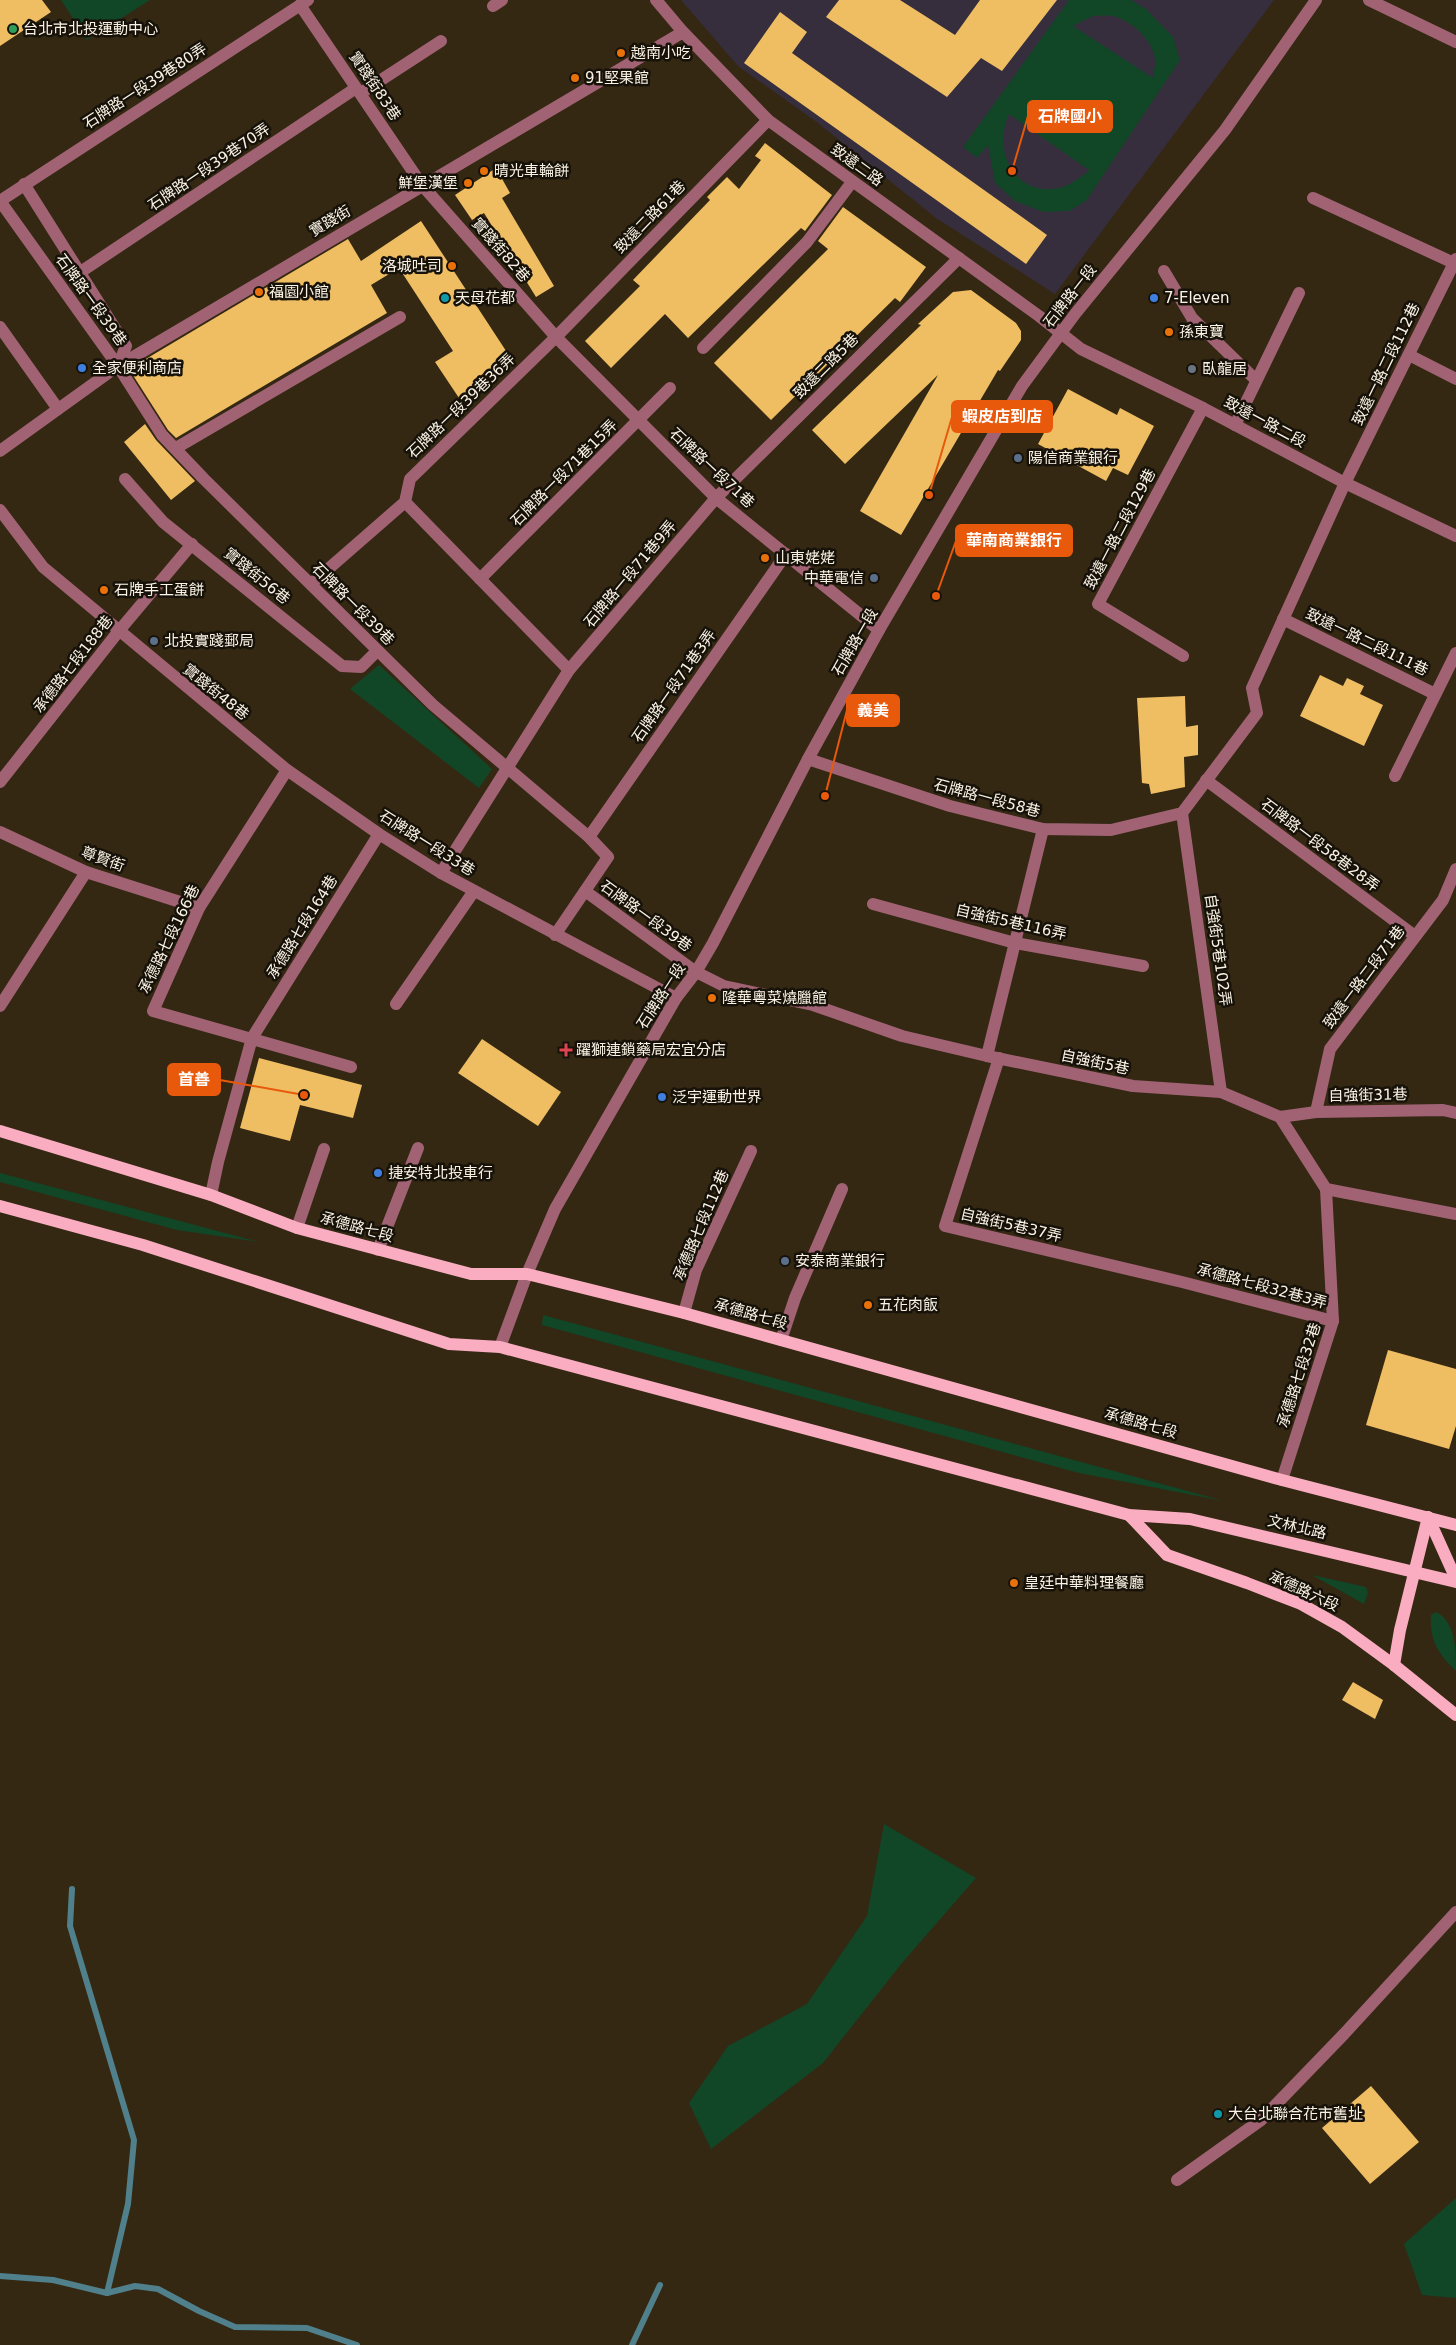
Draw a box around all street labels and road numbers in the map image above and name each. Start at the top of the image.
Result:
street label: 石牌路一段39巷80弄 [80,39,210,133]
street label: 實踐街83巷 [345,48,405,124]
street label: 石牌路一段39巷70弄 [145,120,273,214]
street label: 致遠二路 [827,140,887,190]
street label: 致遠二路61巷 [611,177,689,257]
street label: 實踐街 [306,202,354,240]
street label: 實踐街82巷 [468,214,534,286]
street label: 石牌路一段39巷 [52,251,130,349]
street label: 石牌路一段 [1040,261,1100,331]
street label: 致遠一路二段112巷 [1349,300,1423,428]
street label: 致遠二路5巷 [790,330,862,402]
street label: 石牌路一段39巷36弄 [403,350,519,462]
street label: 致遠一路二段 [1221,393,1309,451]
street label: 石牌路一段71巷15弄 [507,416,621,530]
street label: 石牌路一段71巷 [666,424,758,512]
street label: 致遠一路二段129巷 [1081,466,1159,592]
street label: 石牌路一段71巷9弄 [580,517,680,631]
street label: 實踐街56巷 [221,544,293,608]
street label: 石牌路一段39巷 [308,559,398,649]
street label: 石牌路一段 [828,605,882,679]
street label: 致遠一路二段111巷 [1303,605,1431,679]
street label: 承德路七段188巷 [29,612,117,716]
street label: 石牌路一段71巷3弄 [628,626,720,746]
street label: 實踐街48巷 [180,660,252,724]
street label: 石牌路一段58巷 [932,775,1042,821]
street label: 石牌路一段58巷28弄 [1257,795,1383,895]
street label: 石牌路一段33巷 [376,806,478,880]
street label: 尊賢街 [79,843,127,875]
street label: 承德路七段164巷 [263,872,341,982]
street label: 石牌路一段39巷 [597,877,695,955]
street label: 承德路七段166巷 [135,882,203,996]
street label: 自強街5巷102弄 [1201,893,1235,1007]
street label: 自強街5巷116弄 [954,900,1068,944]
street label: 致遠一路二段71巷 [1319,922,1409,1032]
street label: 石牌路一段 [633,960,689,1032]
street label: 自強街5巷 [1059,1046,1131,1078]
street label: 自強街31巷 [1328,1085,1408,1105]
street label: 承德路七段112巷 [670,1167,732,1283]
street label: 自強街5巷37弄 [958,1205,1064,1245]
street label: 承德路七段 [318,1209,396,1245]
street label: 承德路七段32巷3弄 [1195,1260,1329,1312]
street label: 承德路七段 [712,1295,790,1333]
street label: 承德路七段32巷 [1274,1320,1324,1430]
street label: 承德路七段 [1102,1404,1180,1442]
street label: 文林北路 [1266,1511,1328,1543]
street label: 承德路六段 [1266,1567,1342,1615]

